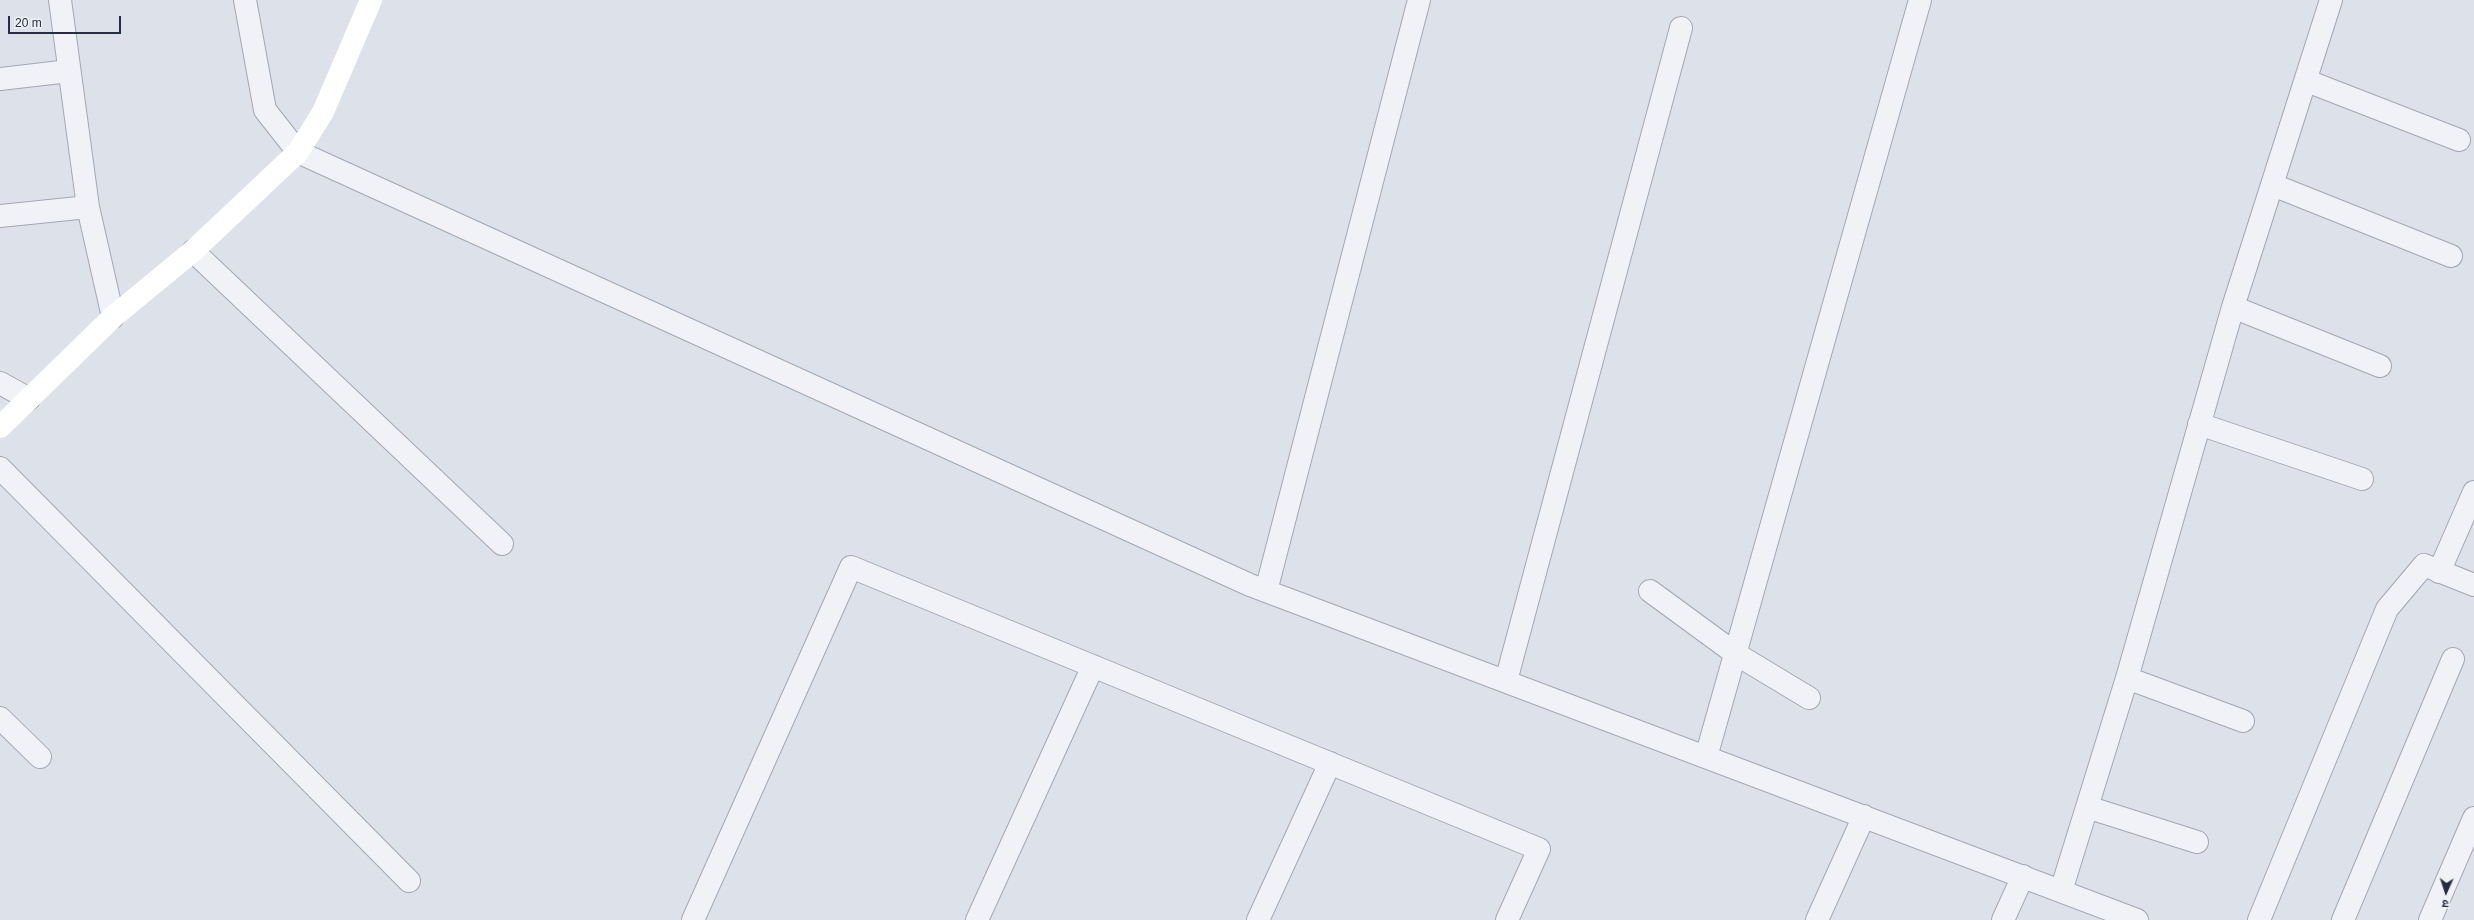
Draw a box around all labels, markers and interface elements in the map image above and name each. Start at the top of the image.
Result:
scale bar [10,8,123,34]
text: 20 m [15,16,42,30]
north arrow [2426,872,2466,912]
text: उ [2442,898,2449,910]

